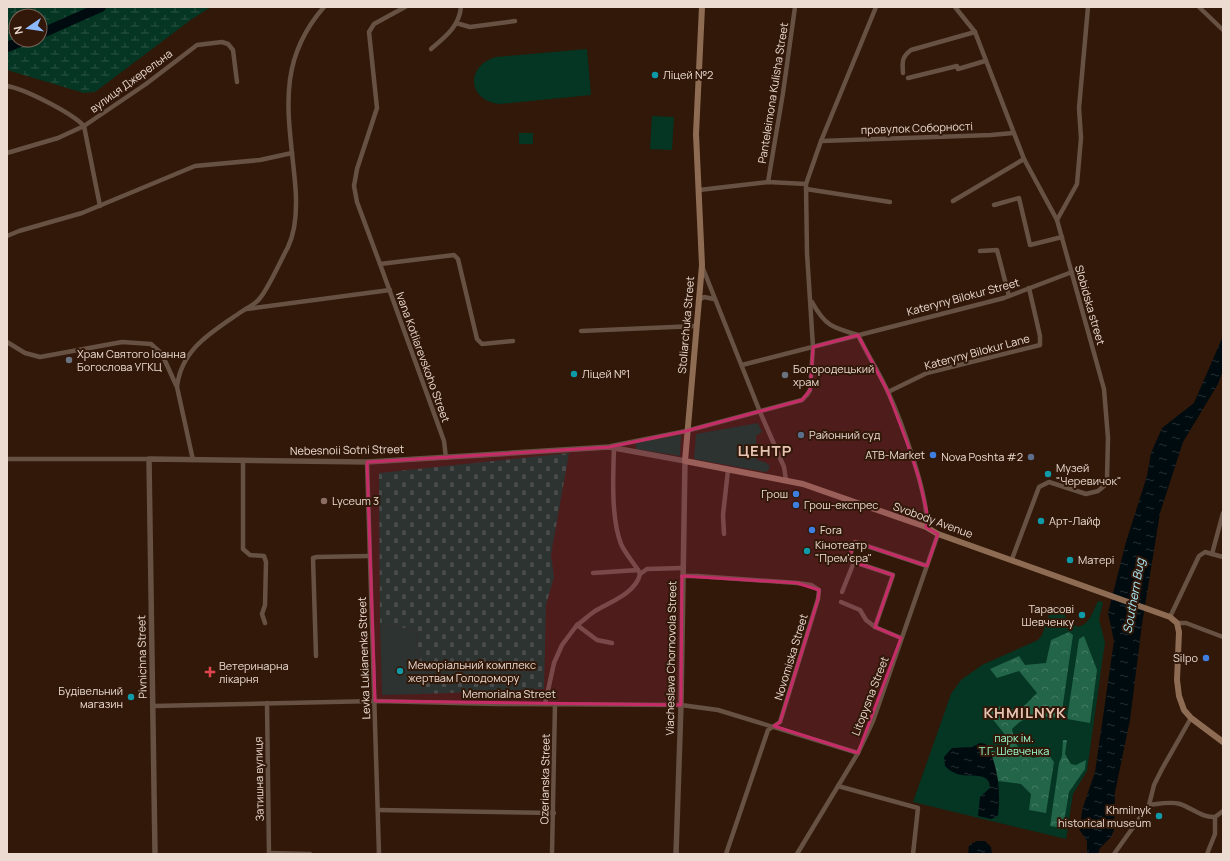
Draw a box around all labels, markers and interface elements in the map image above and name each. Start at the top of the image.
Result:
north arrow [8,8,48,48]
street label: Panteleimona Kulisha Street [754,21,791,165]
text: N [10,25,26,36]
street label: вулиця Джерельна [86,46,175,116]
place label: Ліцей №2 [663,67,713,82]
marker: Ліцей №2 [650,70,660,80]
street label: провулок Соборності [861,118,973,137]
street label: Slobidska street [1072,263,1109,346]
street label: Kateryny Bilokur Street [905,274,1021,319]
street label: Stoliarchuka Street [674,276,697,374]
street label: Ivana Kotliarevskoho Street [393,290,454,424]
street label: Kateryny Bilokur Lane [923,330,1032,373]
place label: Храм Святого Іоанна Богослова УГКЦ [77,346,186,374]
marker: Храм Святого Іоанна Богослова УГКЦ [64,355,74,365]
place label: Богородецький храм [793,361,874,389]
place label: Ліцей №1 [582,366,630,381]
marker: Ліцей №1 [569,369,579,379]
marker: Богородецький храм [780,370,790,380]
place label: Районний суд [809,427,881,442]
marker: Районний суд [796,430,806,440]
district label: ЦЕНТР [738,440,792,461]
street label: Nebesnoii Sotni Street [290,441,404,458]
place label: ATB-Market [865,447,925,462]
place label: Nova Poshta #2 [941,449,1023,464]
marker: ATB-Market [928,450,938,460]
marker: Nova Poshta #2 [1026,452,1036,462]
place label: Музей "Черевичок" [1056,460,1121,488]
marker: Музей "Черевичок" [1043,469,1053,479]
place label: Грош [761,486,788,501]
marker: Грош [791,489,801,499]
place label: Lyceum 3 [332,493,379,508]
marker: Lyceum 3 [319,496,329,506]
place label: Грош-експрес [804,497,878,512]
street label: Svobody Avenue [891,498,976,541]
marker: Грош-експрес [791,500,801,510]
place label: Арт-Лайф [1049,513,1101,528]
marker: Арт-Лайф [1036,516,1046,526]
place label: Fora [820,522,842,537]
marker: Fora [807,525,817,535]
place label: Кінотеатр "Прем'єра" [815,537,872,565]
marker: Кінотеатр "Прем'єра" [802,546,812,556]
place label: Матері [1078,552,1114,567]
marker: Матері [1065,555,1075,565]
water label: Southern Bug [1119,556,1149,635]
street label: Viacheslava Chornovola Street [662,581,679,735]
street label: Levka Lukianenka Street [354,596,373,720]
place label: Тарасові Шевченку [1022,601,1074,629]
marker: Тарасові Шевченку [1077,610,1087,620]
street label: Novomiska Street [770,612,811,702]
street label: Pivnichna Street [133,615,150,699]
place label: Silpo [1173,650,1198,665]
marker: Silpo [1201,653,1211,663]
street label: Litopysna Street [847,654,892,738]
place label: Меморіальний комплекс жертвам Голодомору [408,657,536,685]
place label: Ветеринарна лікарня [219,658,289,686]
marker: Ветеринарна лікарня [204,666,216,678]
marker: Меморіальний комплекс жертвам Голодомору [395,666,405,676]
place label: Будівельний магазин [58,683,123,711]
street label: Memorialna Street [462,686,556,701]
marker: Будівельний магазин [126,692,136,702]
district label: KHMILNYK [983,702,1067,723]
park label: парк ім. Т.Г. Шевченка [979,730,1049,758]
street label: Ozerianska Street [536,733,553,825]
street label: Затишна вулиця [250,737,267,821]
place label: Khmilnyk historical museum [1058,802,1152,830]
marker: Khmilnyk historical museum [1154,811,1164,821]

